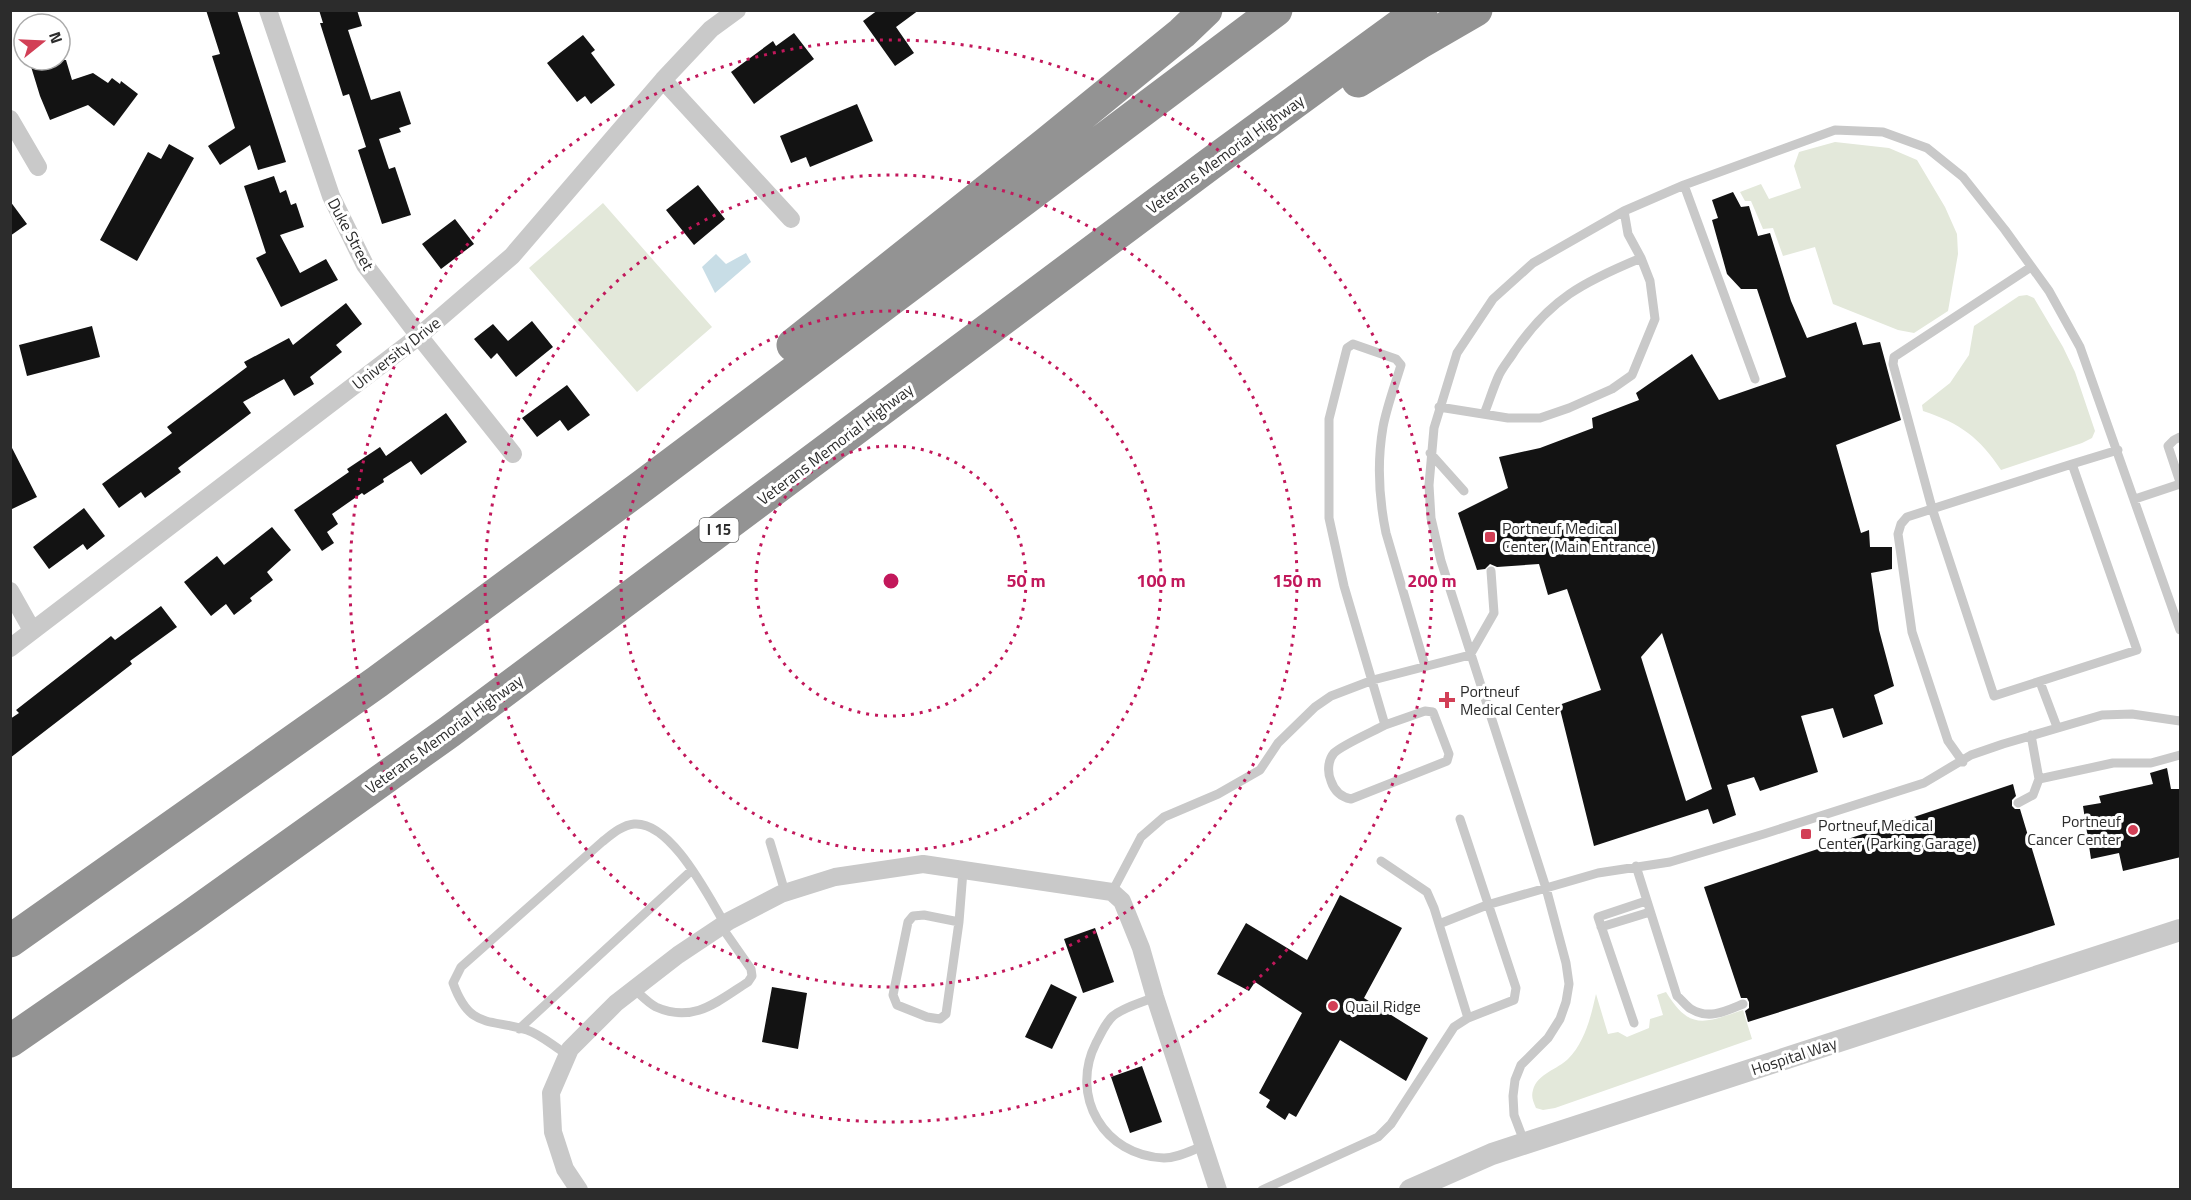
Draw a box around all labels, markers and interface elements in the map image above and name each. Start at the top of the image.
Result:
north arrow [12,12,72,72]
text: N [43,28,69,46]
street label: Veterans Memorial Highway [1141,88,1309,220]
street label: Duke Street [322,193,380,275]
street label: University Drive [347,311,445,395]
street label: Veterans Memorial Highway [752,377,918,511]
place label: Portneuf Medical Center (Main Entrance) [1502,516,1655,558]
road number: I 15 [700,518,738,542]
marker: Portneuf Medical Center (Main Entrance) [1483,530,1497,544]
text: 50 m [1006,567,1046,594]
text: 100 m [1136,567,1186,594]
text: 150 m [1272,567,1322,594]
text: 200 m [1407,567,1457,594]
centre of rings [881,571,901,591]
street label: Veterans Memorial Highway [360,668,528,800]
place label: Portneuf Medical Center [1460,679,1560,721]
marker: Portneuf Medical Center [1438,691,1456,709]
place label: Portneuf Cancer Center [2027,809,2122,851]
place label: Portneuf Medical Center (Parking Garage) [1818,813,1976,855]
marker: Portneuf Cancer Center [2126,823,2140,837]
marker: Portneuf Medical Center (Parking Garage) [1799,827,1813,841]
place label: Quail Ridge [1345,994,1421,1018]
marker: Quail Ridge [1326,999,1340,1013]
street label: Hospital Way [1748,1031,1840,1081]

